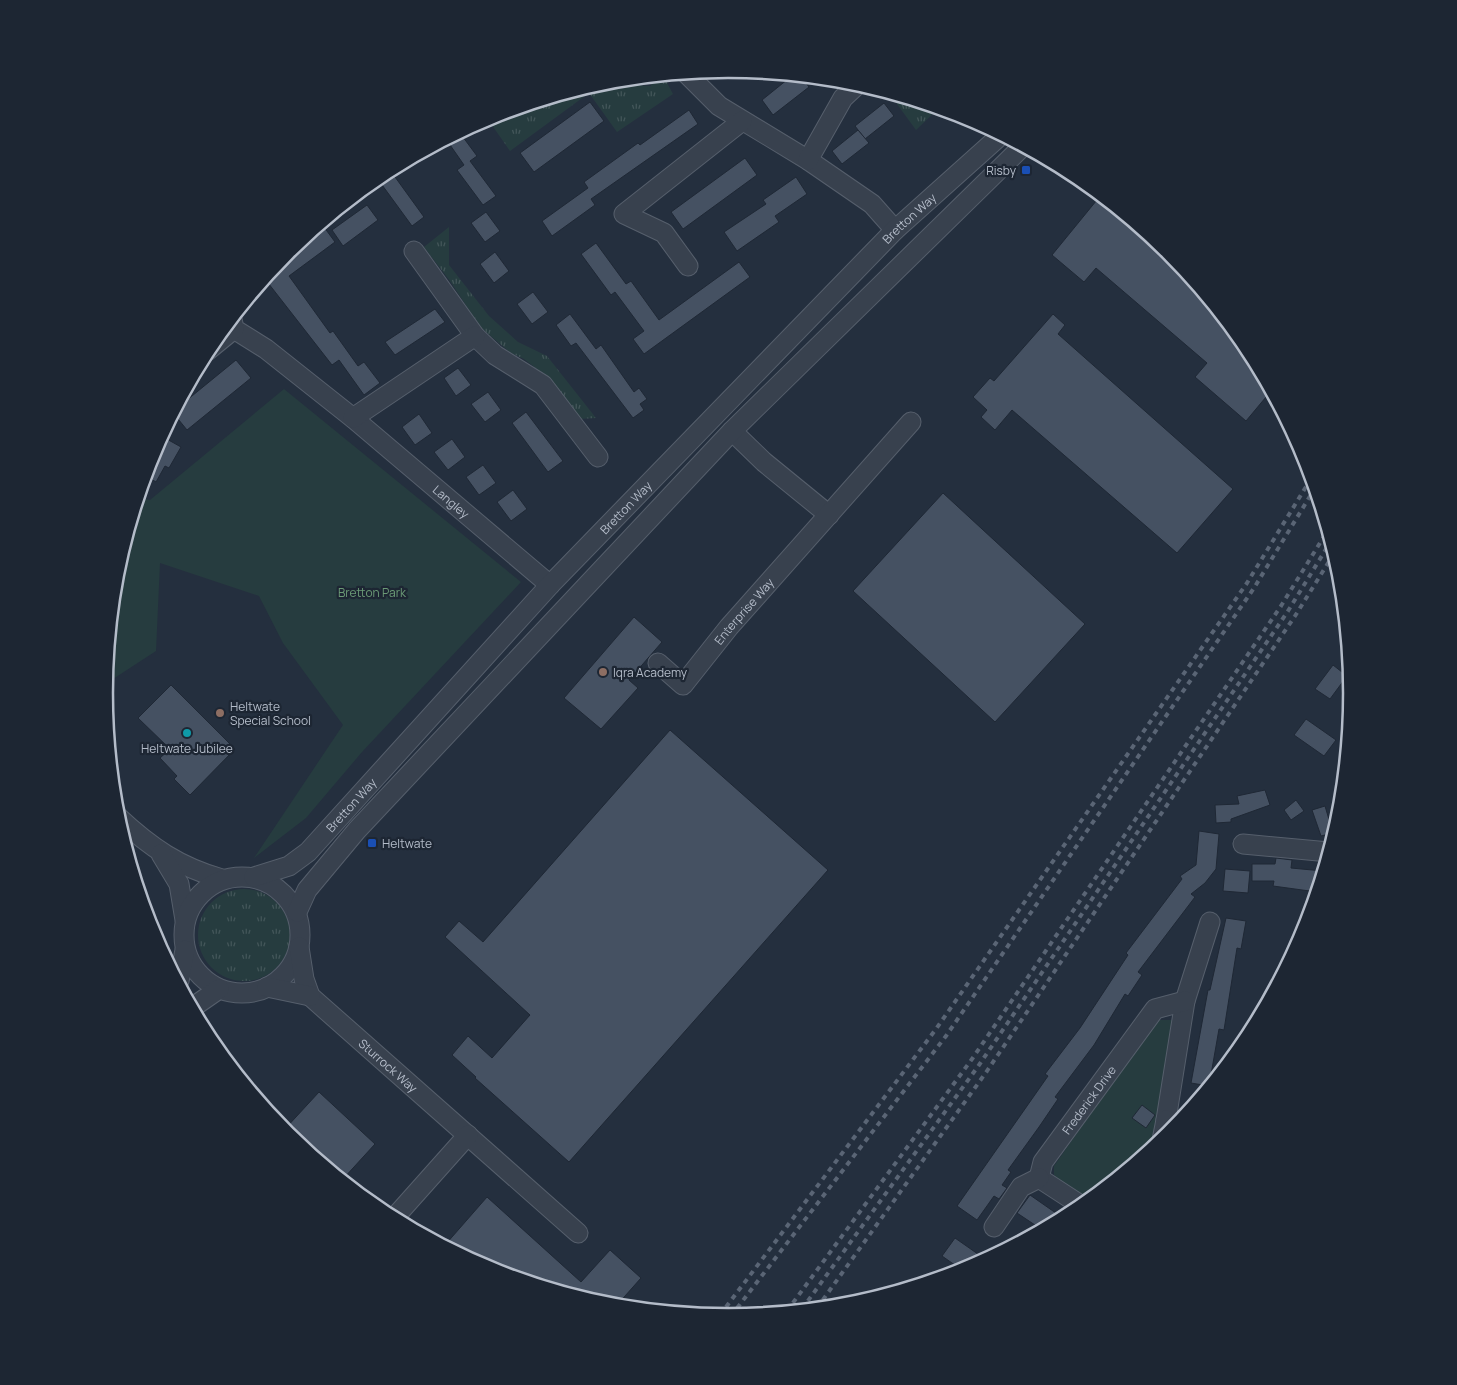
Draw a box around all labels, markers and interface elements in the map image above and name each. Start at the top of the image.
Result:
place label: Risby [986,162,1017,179]
marker: Risby [1020,164,1032,176]
street label: Bretton Way [878,188,940,247]
street label: Bretton Way [596,477,656,537]
street label: Langley [429,481,474,522]
street label: Enterprise Way [710,574,778,648]
park label: Bretton Park [338,584,407,601]
place label: Iqra Academy [613,664,688,681]
marker: Iqra Academy [597,666,609,678]
place label: Heltwate Special School [230,698,311,729]
marker: Heltwate Special School [214,707,226,719]
marker: Heltwate Jubilee [181,727,193,739]
place label: Heltwate Jubilee [141,740,233,757]
street label: Bretton Way [322,774,380,836]
place label: Heltwate [382,835,432,852]
marker: Heltwate [366,837,378,849]
street label: Sturrock Way [355,1035,422,1096]
street label: Frederick Drive [1058,1062,1120,1138]

